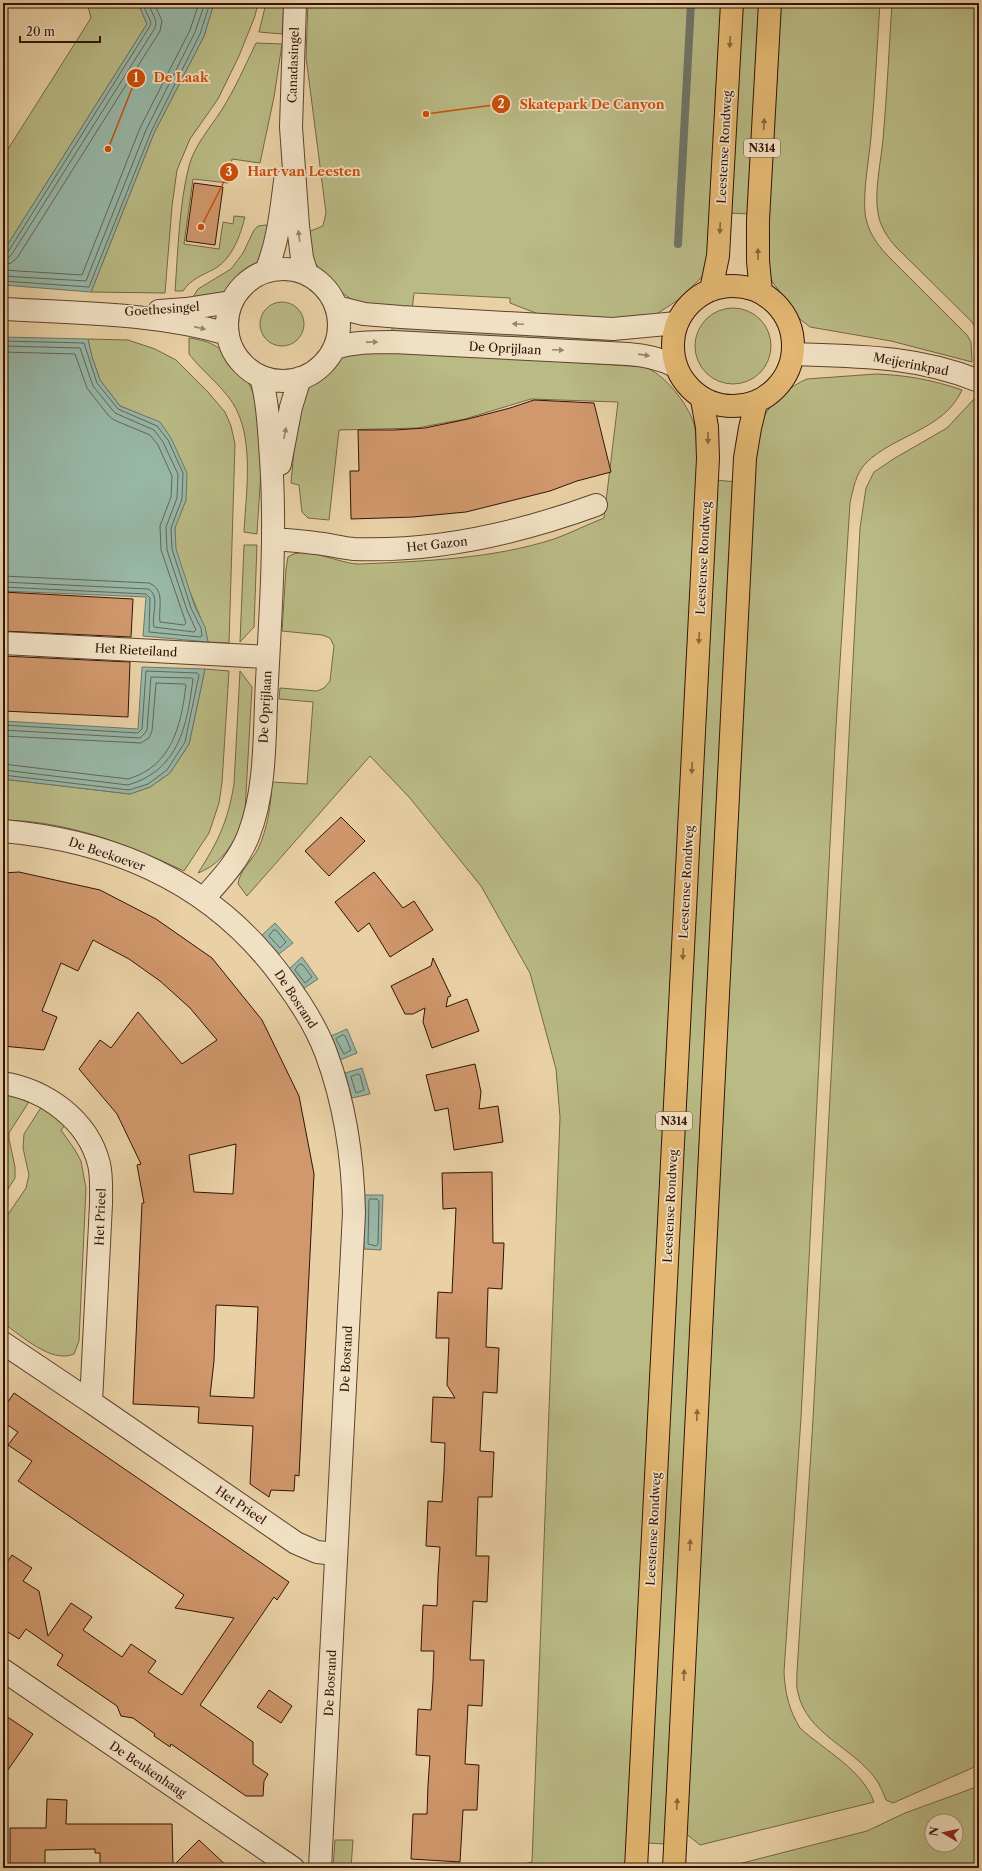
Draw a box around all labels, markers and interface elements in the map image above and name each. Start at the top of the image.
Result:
scale bar [20,18,100,44]
text: 20 m [26,24,55,39]
street label: Canadasingel [284,26,302,103]
one-way arrow [727,36,734,48]
callout: De Laak [126,65,217,90]
text: De Laak [154,69,209,85]
text: 1 [133,70,139,85]
street label: Leestense Rondweg [714,89,734,204]
callout: Skatepark De Canyon [491,92,673,117]
text: 2 [497,96,505,111]
text: Skatepark De Canyon [519,96,665,112]
one-way arrow [760,118,767,130]
road number: N314 [744,139,780,157]
callout: Hart van Leesten [219,159,369,184]
text: Hart van Leesten [247,163,361,179]
text: 3 [226,164,233,179]
one-way arrow [716,222,723,234]
one-way arrow [296,230,302,242]
one-way arrow [755,247,761,260]
street label: Goethesingel [124,299,200,319]
one-way arrow [512,320,524,327]
one-way arrow [194,325,206,331]
one-way arrow [366,339,379,345]
street label: De Oprijlaan [468,339,542,357]
one-way arrow [552,347,564,354]
street label: Meijerinkpad [872,349,951,379]
one-way arrow [638,352,650,358]
one-way arrow [283,427,289,439]
one-way arrow [704,432,711,444]
street label: Leestense Rondweg [693,500,713,615]
street label: Het Gazon [406,533,469,555]
one-way arrow [695,632,702,644]
street label: Het Rieteiland [94,640,178,660]
street label: De Oprijlaan [256,670,274,744]
one-way arrow [689,762,695,775]
street label: Leestense Rondweg [676,824,696,939]
street label: De Beekoever [67,834,147,874]
one-way arrow [679,948,686,960]
street label: De Bosrand [272,967,321,1032]
road number: N314 [656,1112,692,1130]
street label: Leestense Rondweg [660,1148,680,1263]
street label: Het Prieel [91,1187,109,1246]
street label: De Bosrand [337,1325,355,1393]
one-way arrow [694,1408,700,1421]
street label: Leestense Rondweg [643,1471,663,1586]
street label: Het Prieel [213,1483,270,1528]
one-way arrow [687,1539,694,1551]
street label: De Bosrand [321,1649,339,1717]
one-way arrow [681,1668,687,1681]
street label: De Beukenhaag [107,1738,190,1801]
one-way arrow [674,1798,681,1810]
north arrow [924,1813,964,1853]
text: N [926,1825,942,1837]

